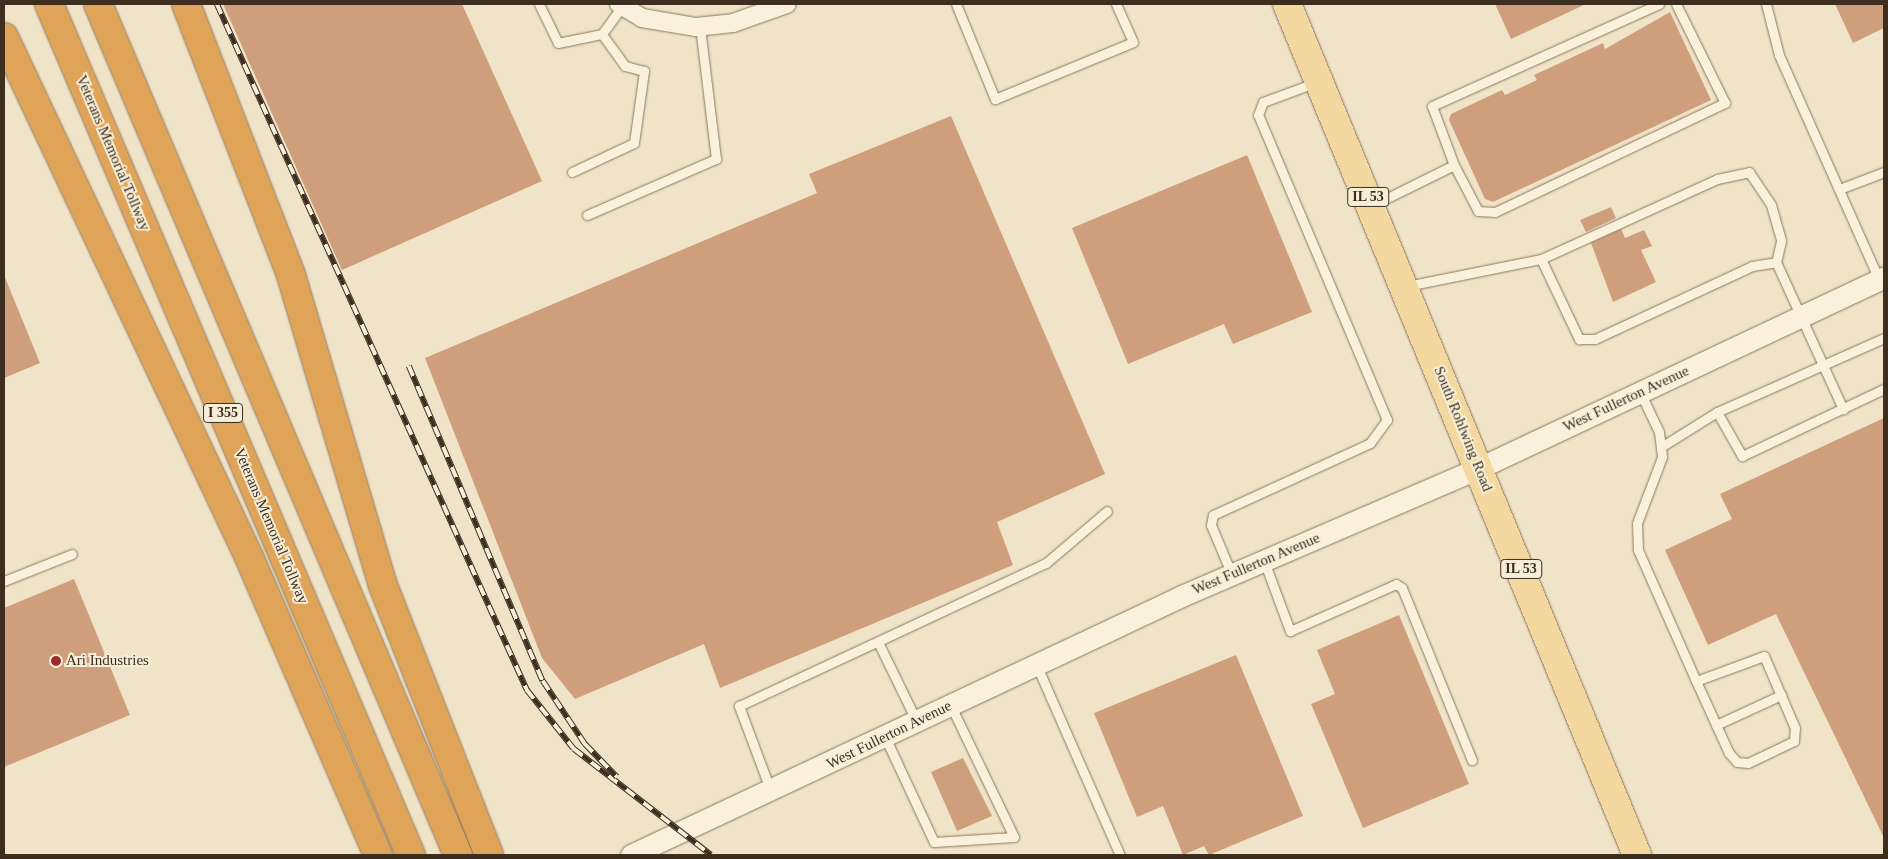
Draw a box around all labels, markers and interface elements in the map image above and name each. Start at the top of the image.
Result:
street label: Veterans Memorial Tollway [72,73,154,233]
road number: IL 53 [1347,186,1389,208]
street label: West Fullerton Avenue [1560,362,1692,436]
street label: South Rohlwing Road [1430,364,1496,494]
road number: I 355 [203,402,243,424]
street label: Veterans Memorial Tollway [230,446,312,606]
street label: West Fullerton Avenue [1189,529,1323,599]
road number: IL 53 [1500,558,1542,580]
place label: Ari Industries [66,652,149,670]
marker: Ari Industries [50,655,62,667]
street label: West Fullerton Avenue [823,697,955,773]

